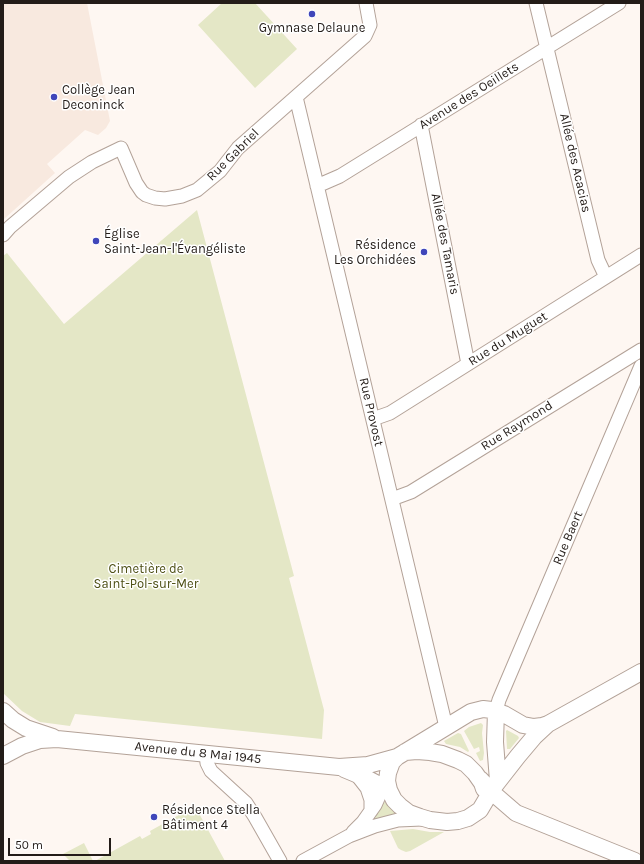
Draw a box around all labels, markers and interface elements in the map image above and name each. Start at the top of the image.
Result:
marker: Gymnase Delaune [307,9,317,19]
place label: Gymnase Delaune [259,20,365,36]
street label: Avenue des Oeillets [416,59,522,133]
place label: Collège Jean Deconinck [62,82,135,113]
marker: Collège Jean Deconinck [49,92,59,102]
street label: Allée des Acacias [556,112,594,214]
street label: Rue Gabriel [204,126,262,184]
street label: Allée des Tamaris [428,192,462,296]
place label: Église Saint-Jean-l'Évangéliste [104,226,246,257]
marker: Église Saint-Jean-l'Évangéliste [91,236,101,246]
place label: Résidence Les Orchidées [334,237,416,268]
marker: Résidence Les Orchidées [419,247,429,257]
street label: Rue du Muguet [466,309,550,369]
street label: Rue Provost [356,376,386,448]
street label: Rue Raymond [478,398,556,454]
street label: Rue Baert [550,509,586,567]
park label: Cimetière de Saint-Pol-sur-Mer [94,561,198,592]
street label: Avenue du 8 Mai 1945 [134,739,262,767]
place label: Résidence Stella Bâtiment 4 [162,802,260,833]
marker: Résidence Stella Bâtiment 4 [149,812,159,822]
scale bar [10,830,113,856]
text: 50 m [15,838,43,852]

